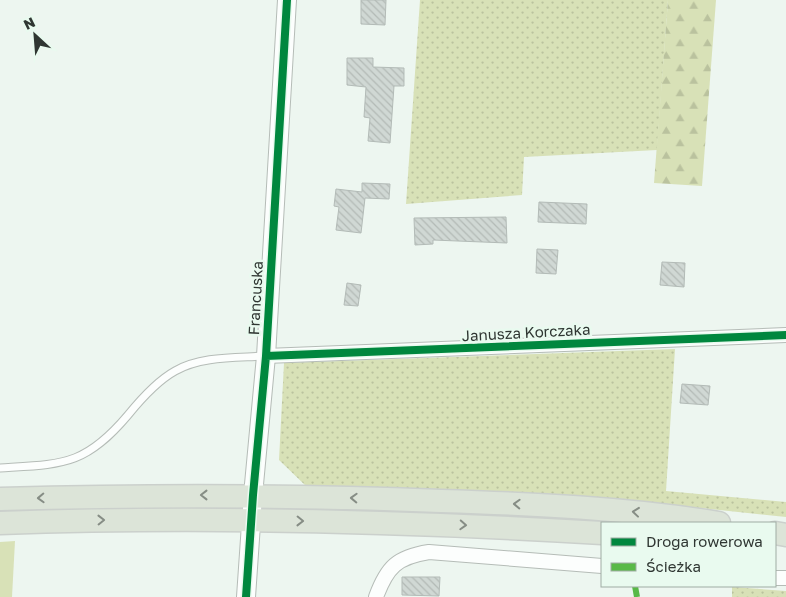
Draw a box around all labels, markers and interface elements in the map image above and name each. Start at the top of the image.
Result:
north arrow [10,10,60,60]
text: N [21,13,38,33]
street label: Francuska [244,260,266,336]
street label: Janusza Korczaka [461,320,591,344]
one-way arrow [200,490,208,500]
one-way arrow [350,492,358,503]
one-way arrow [37,493,45,503]
one-way arrow [512,498,520,509]
one-way arrow [632,507,640,518]
one-way arrow [98,515,105,525]
one-way arrow [296,516,304,526]
one-way arrow [459,520,467,531]
legend [601,522,776,587]
text: Droga rowerowa [646,532,763,550]
text: Ścieżka [646,557,701,575]

